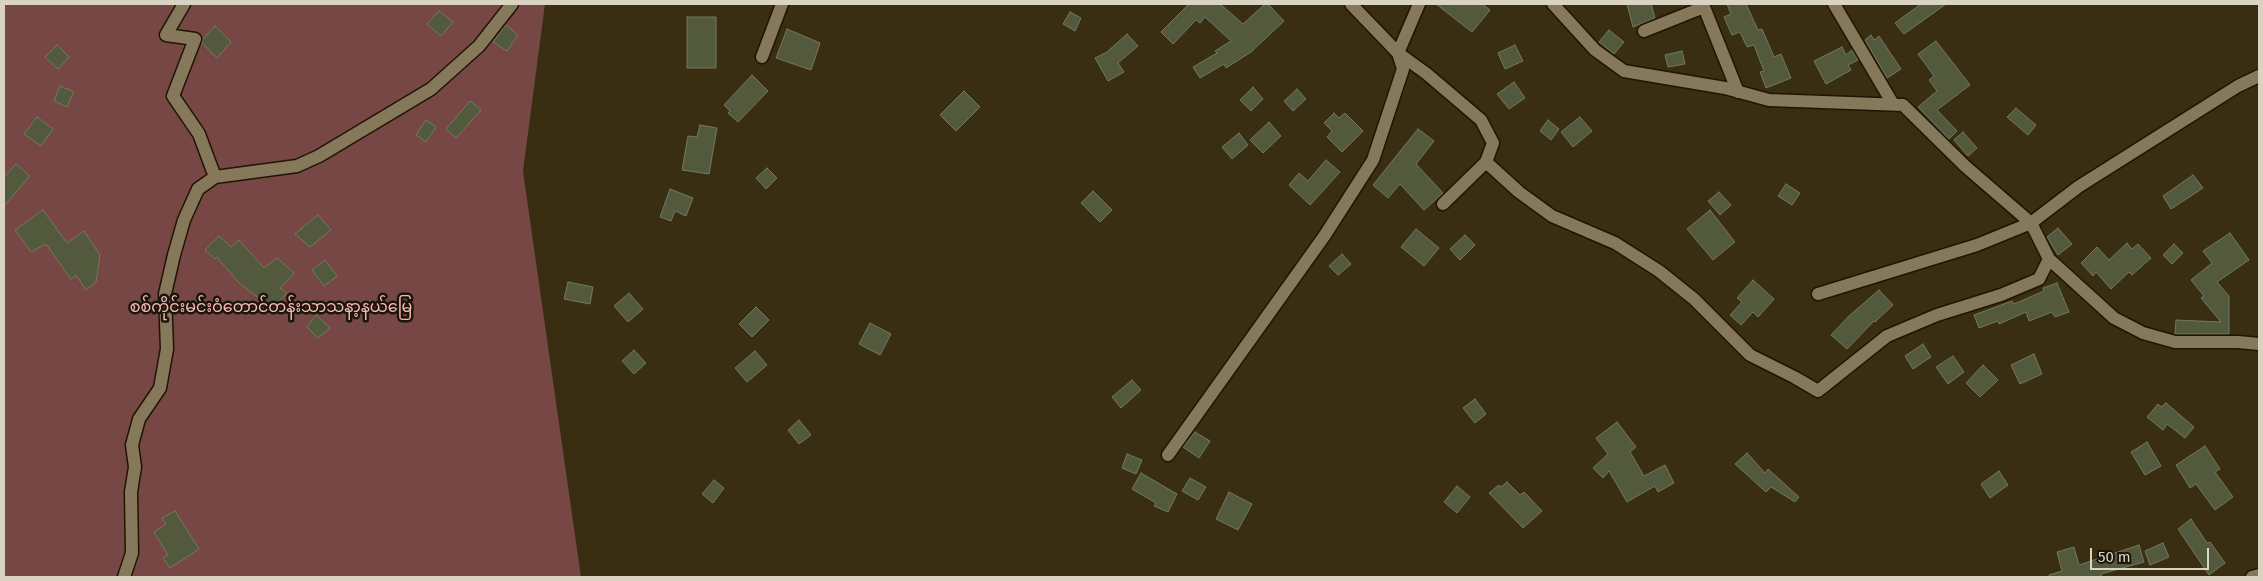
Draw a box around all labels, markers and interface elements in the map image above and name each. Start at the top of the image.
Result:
park label: စစ်ကိုင်းမင်းဝံတောင်တန်းသာသနာ့နယ်မြေ [130,298,412,318]
scale bar [2093,538,2212,570]
text: 50 m [2098,548,2131,566]

